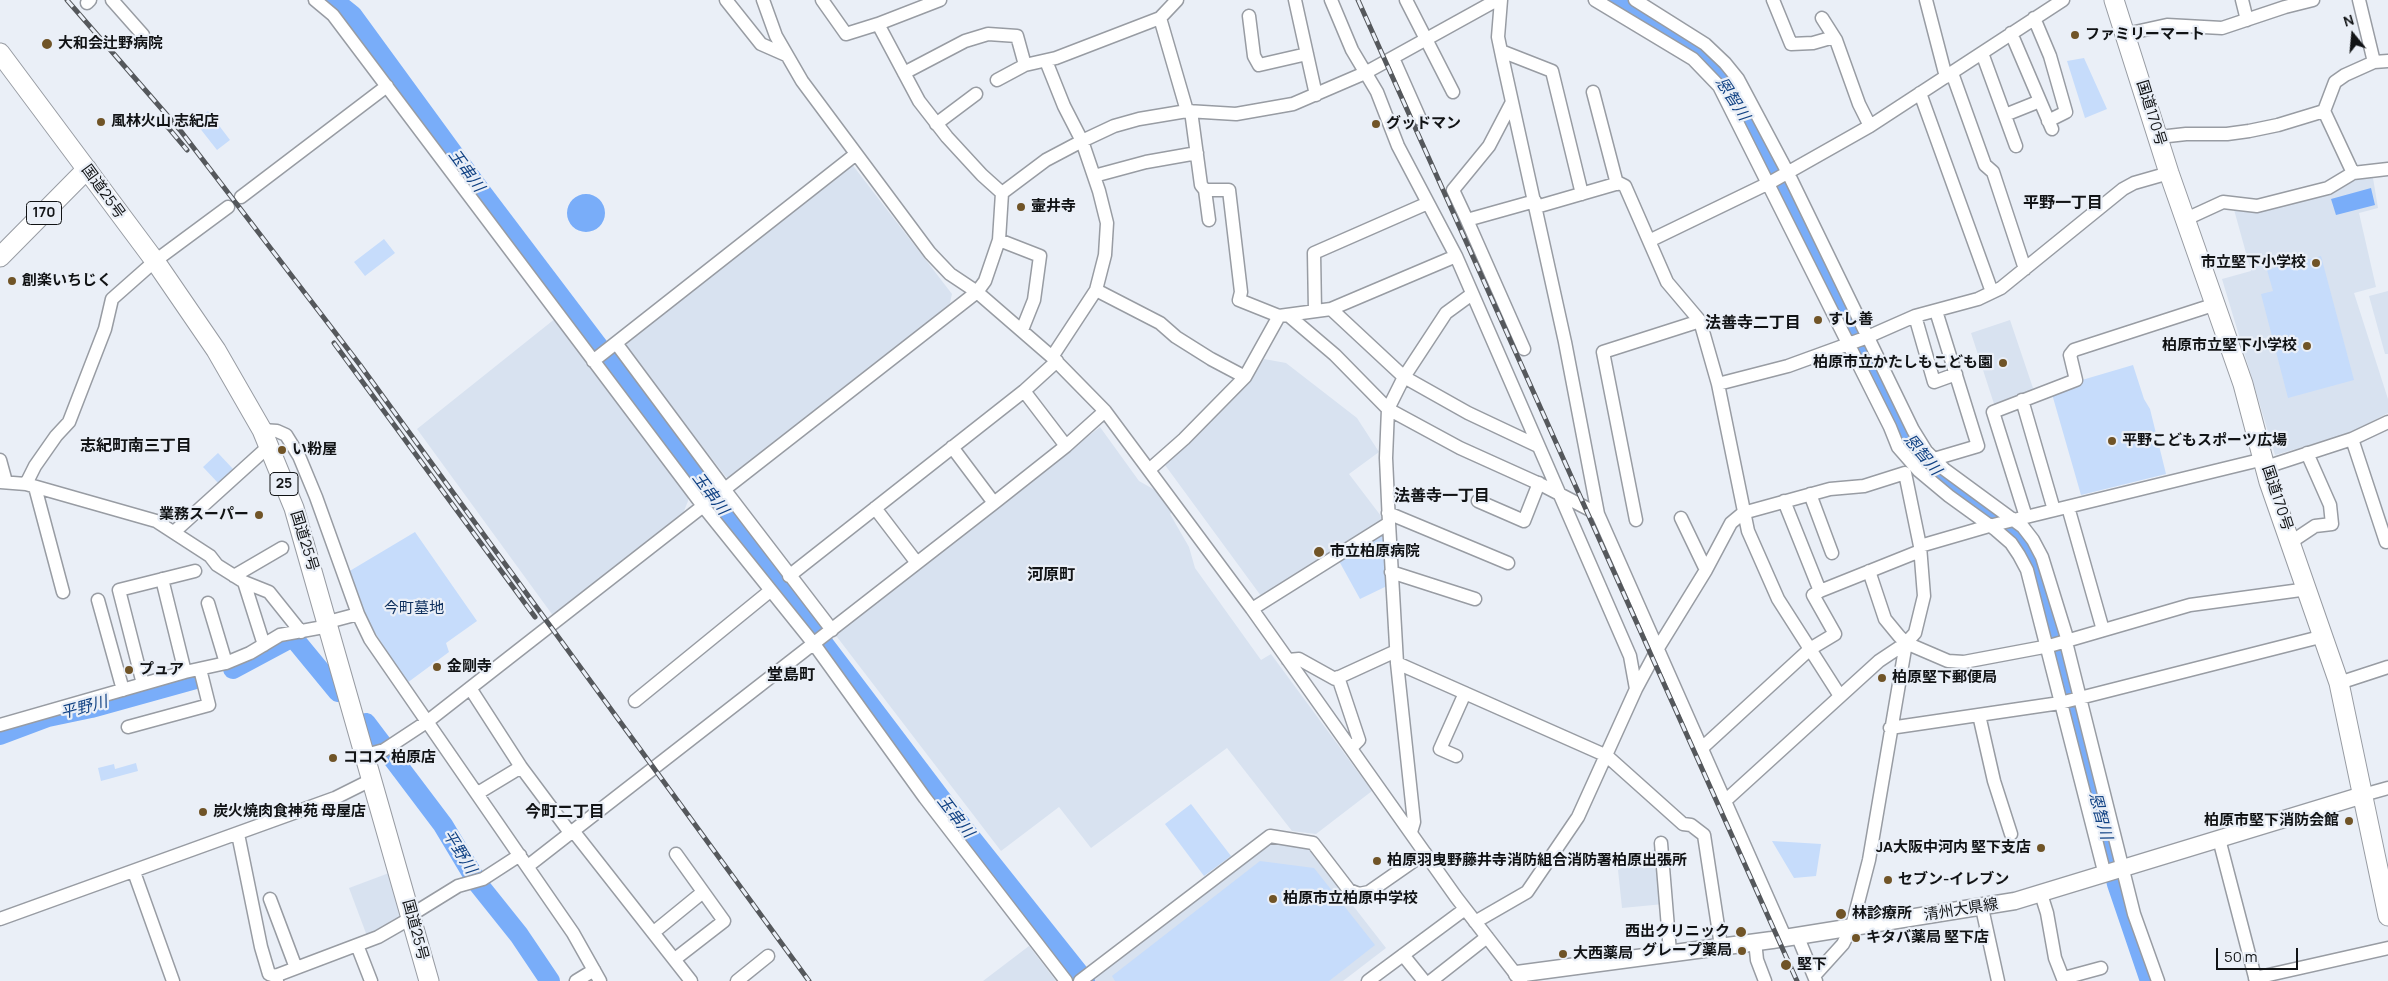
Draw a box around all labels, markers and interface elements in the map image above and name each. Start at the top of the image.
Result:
north arrow [2328,10,2378,60]
text: N [2341,10,2356,31]
place label: ファミリーマート [2085,26,2205,44]
marker: ファミリーマート [2069,29,2081,41]
place label: 大和会辻野病院 [58,35,163,53]
marker: 大和会辻野病院 [40,37,54,51]
water label: 恩智川 [1711,74,1753,124]
street label: 国道170号 [2133,78,2169,148]
place label: 風林火山 志紀店 [111,113,219,131]
place label: グッドマン [1386,115,1461,133]
marker: 風林火山 志紀店 [95,116,107,128]
marker: グッドマン [1370,118,1382,130]
water label: 玉串川 [444,146,488,196]
street label: 国道25号 [77,162,129,222]
district label: 平野一丁目 [2023,194,2103,214]
place label: 壷井寺 [1031,198,1076,216]
marker: 壷井寺 [1015,201,1027,213]
road number: 170 [27,202,62,224]
place label: 市立堅下小学校 [2201,254,2306,272]
marker: 市立堅下小学校 [2310,257,2322,269]
place label: 創楽いちじく [22,272,112,290]
marker: 創楽いちじく [6,275,18,287]
place label: すし善 [1828,311,1873,329]
district label: 法善寺二丁目 [1705,314,1801,334]
marker: すし善 [1812,314,1824,326]
place label: 柏原市立堅下小学校 [2162,337,2297,355]
marker: 柏原市立堅下小学校 [2301,340,2313,352]
place label: 柏原市立かたしもこども園 [1813,354,1993,372]
marker: 柏原市立かたしもこども園 [1997,357,2009,369]
water label: 恩智川 [1899,430,1945,480]
place label: 平野こどもスポーツ広場 [2122,432,2287,450]
marker: 平野こどもスポーツ広場 [2106,435,2118,447]
district label: 志紀町南三丁目 [80,437,192,457]
place label: い粉屋 [292,441,337,459]
marker: い粉屋 [276,444,288,456]
street label: 国道170号 [2258,463,2296,533]
water label: 玉串川 [688,469,732,519]
road number: 25 [270,472,298,496]
district label: 法善寺一丁目 [1394,487,1490,507]
place label: 業務スーパー [159,506,249,524]
marker: 業務スーパー [253,509,265,521]
street label: 国道25号 [286,509,322,573]
place label: 市立柏原病院 [1330,543,1420,561]
marker: 市立柏原病院 [1312,545,1326,559]
district label: 河原町 [1027,566,1075,586]
park label: 今町墓地 [384,600,444,618]
place label: 金剛寺 [447,658,492,676]
place label: プュア [139,661,184,679]
marker: 金剛寺 [431,661,443,673]
marker: プュア [123,664,135,676]
district label: 堂島町 [767,666,815,686]
place label: 柏原堅下郵便局 [1892,669,1997,687]
marker: 柏原堅下郵便局 [1876,672,1888,684]
water label: 平野川 [58,693,110,723]
place label: ココス 柏原店 [343,749,436,767]
marker: ココス 柏原店 [327,752,339,764]
water label: 恩智川 [2085,790,2115,842]
water label: 玉串川 [933,792,977,842]
place label: 炭火焼肉食神苑 母屋店 [213,803,366,821]
district label: 今町二丁目 [525,803,605,823]
marker: 炭火焼肉食神苑 母屋店 [197,806,209,818]
place label: 柏原市堅下消防会館 [2204,812,2339,830]
marker: 柏原市堅下消防会館 [2343,815,2355,827]
water label: 平野川 [438,827,480,877]
place label: JA大阪中河内 堅下支店 [1876,839,2031,857]
marker: JA大阪中河内 堅下支店 [2035,842,2047,854]
place label: 柏原羽曳野藤井寺消防組合消防署柏原出張所 [1387,852,1687,870]
marker: 柏原羽曳野藤井寺消防組合消防署柏原出張所 [1371,855,1383,867]
place label: セブン-イレブン [1898,871,2009,889]
marker: セブン-イレブン [1882,874,1894,886]
place label: 柏原市立柏原中学校 [1283,890,1418,908]
marker: 柏原市立柏原中学校 [1267,893,1279,905]
street label: 清州大県線 [1923,895,1999,925]
street label: 国道25号 [398,898,432,962]
place label: 林診療所 [1852,905,1912,923]
marker: 林診療所 [1834,907,1848,921]
place label: 西出クリニック [1625,923,1730,941]
marker: 西出クリニック [1734,925,1748,939]
place label: キタバ薬局 堅下店 [1866,929,1989,947]
marker: キタバ薬局 堅下店 [1850,932,1862,944]
scale bar [2218,938,2300,970]
place label: グレープ薬局 [1642,942,1732,960]
place label: 大西薬局 [1573,945,1633,963]
marker: グレープ薬局 [1736,945,1748,957]
text: 50 m [2224,946,2258,967]
marker: 大西薬局 [1557,948,1569,960]
place label: 堅下 [1797,956,1827,974]
marker: 堅下 [1779,958,1793,972]

